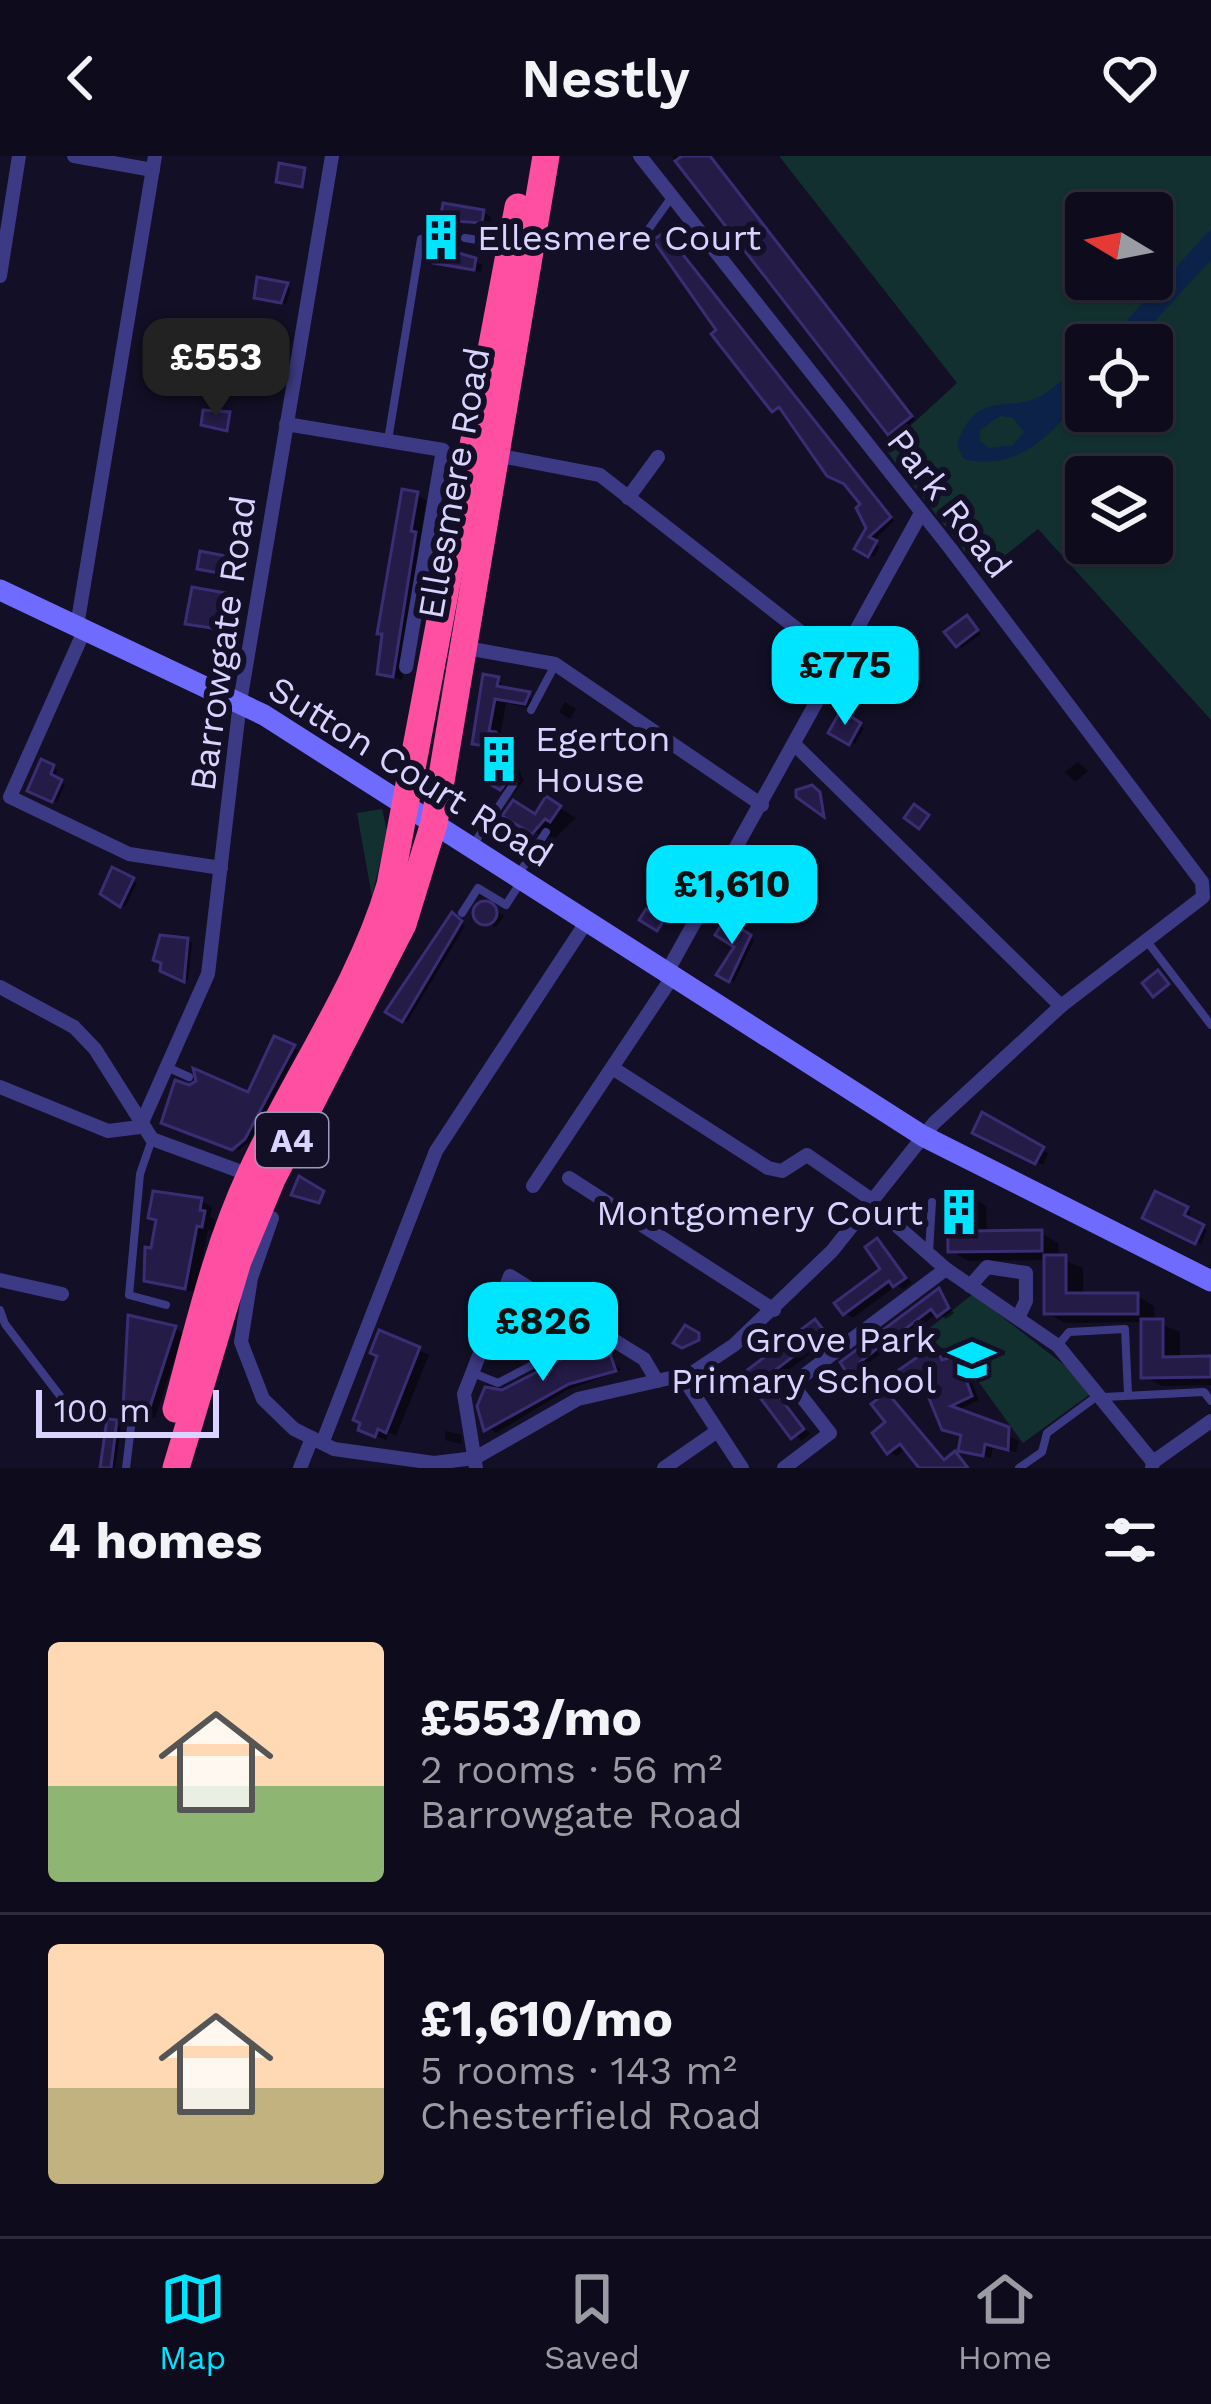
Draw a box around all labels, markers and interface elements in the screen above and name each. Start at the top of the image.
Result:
icon: back [48,45,114,111]
icon: heart [1097,45,1163,111]
text: Nestly [521,47,690,110]
north arrow [1065,192,1173,300]
map controls [1065,192,1173,564]
building icon: Ellesmere Court [416,212,466,262]
place label: Ellesmere Court [477,217,761,259]
pin: £553 [145,318,287,420]
button: locate [1065,324,1173,432]
text: £553 [170,334,262,379]
street label: Ellesmere Road [409,344,499,622]
street label: Park Road [878,421,1020,586]
button: layers [1065,456,1173,564]
street label: Barrowgate Road [181,493,265,794]
pin: £775 [774,626,916,728]
text: £775 [799,642,891,687]
street label: Sutton Court Road [261,668,560,876]
place label: Egerton House [535,718,670,801]
building icon: Egerton House [474,734,524,784]
pin: £1,610 [634,845,830,947]
text: £1,610 [673,861,791,906]
road number: A4 [256,1113,328,1167]
building icon: Montgomery Court [934,1187,984,1237]
place label: Montgomery Court [596,1192,923,1234]
pin: £826 [472,1282,614,1384]
text: £826 [495,1298,591,1343]
place label: Grove Park Primary School [671,1319,936,1402]
school or university icon: Grove Park Primary School [947,1335,997,1385]
scale bar [36,1384,219,1437]
text: 100 m [54,1391,151,1430]
icon: filters [1097,1507,1163,1573]
text: 4 homes [48,1511,262,1570]
text: £553/mo [420,1688,642,1747]
icon: home [144,1690,288,1834]
text: 2 rooms · 56 m² [420,1747,722,1792]
text: Barrowgate Road [420,1792,743,1837]
text: £1,610/mo [420,1989,673,2048]
icon: home [144,1992,288,2136]
text: 5 rooms · 143 m² [420,2048,737,2093]
text: Chesterfield Road [420,2093,762,2138]
tab: Map [159,2266,226,2377]
tab: Saved [544,2266,640,2377]
tab: Home [958,2266,1052,2377]

